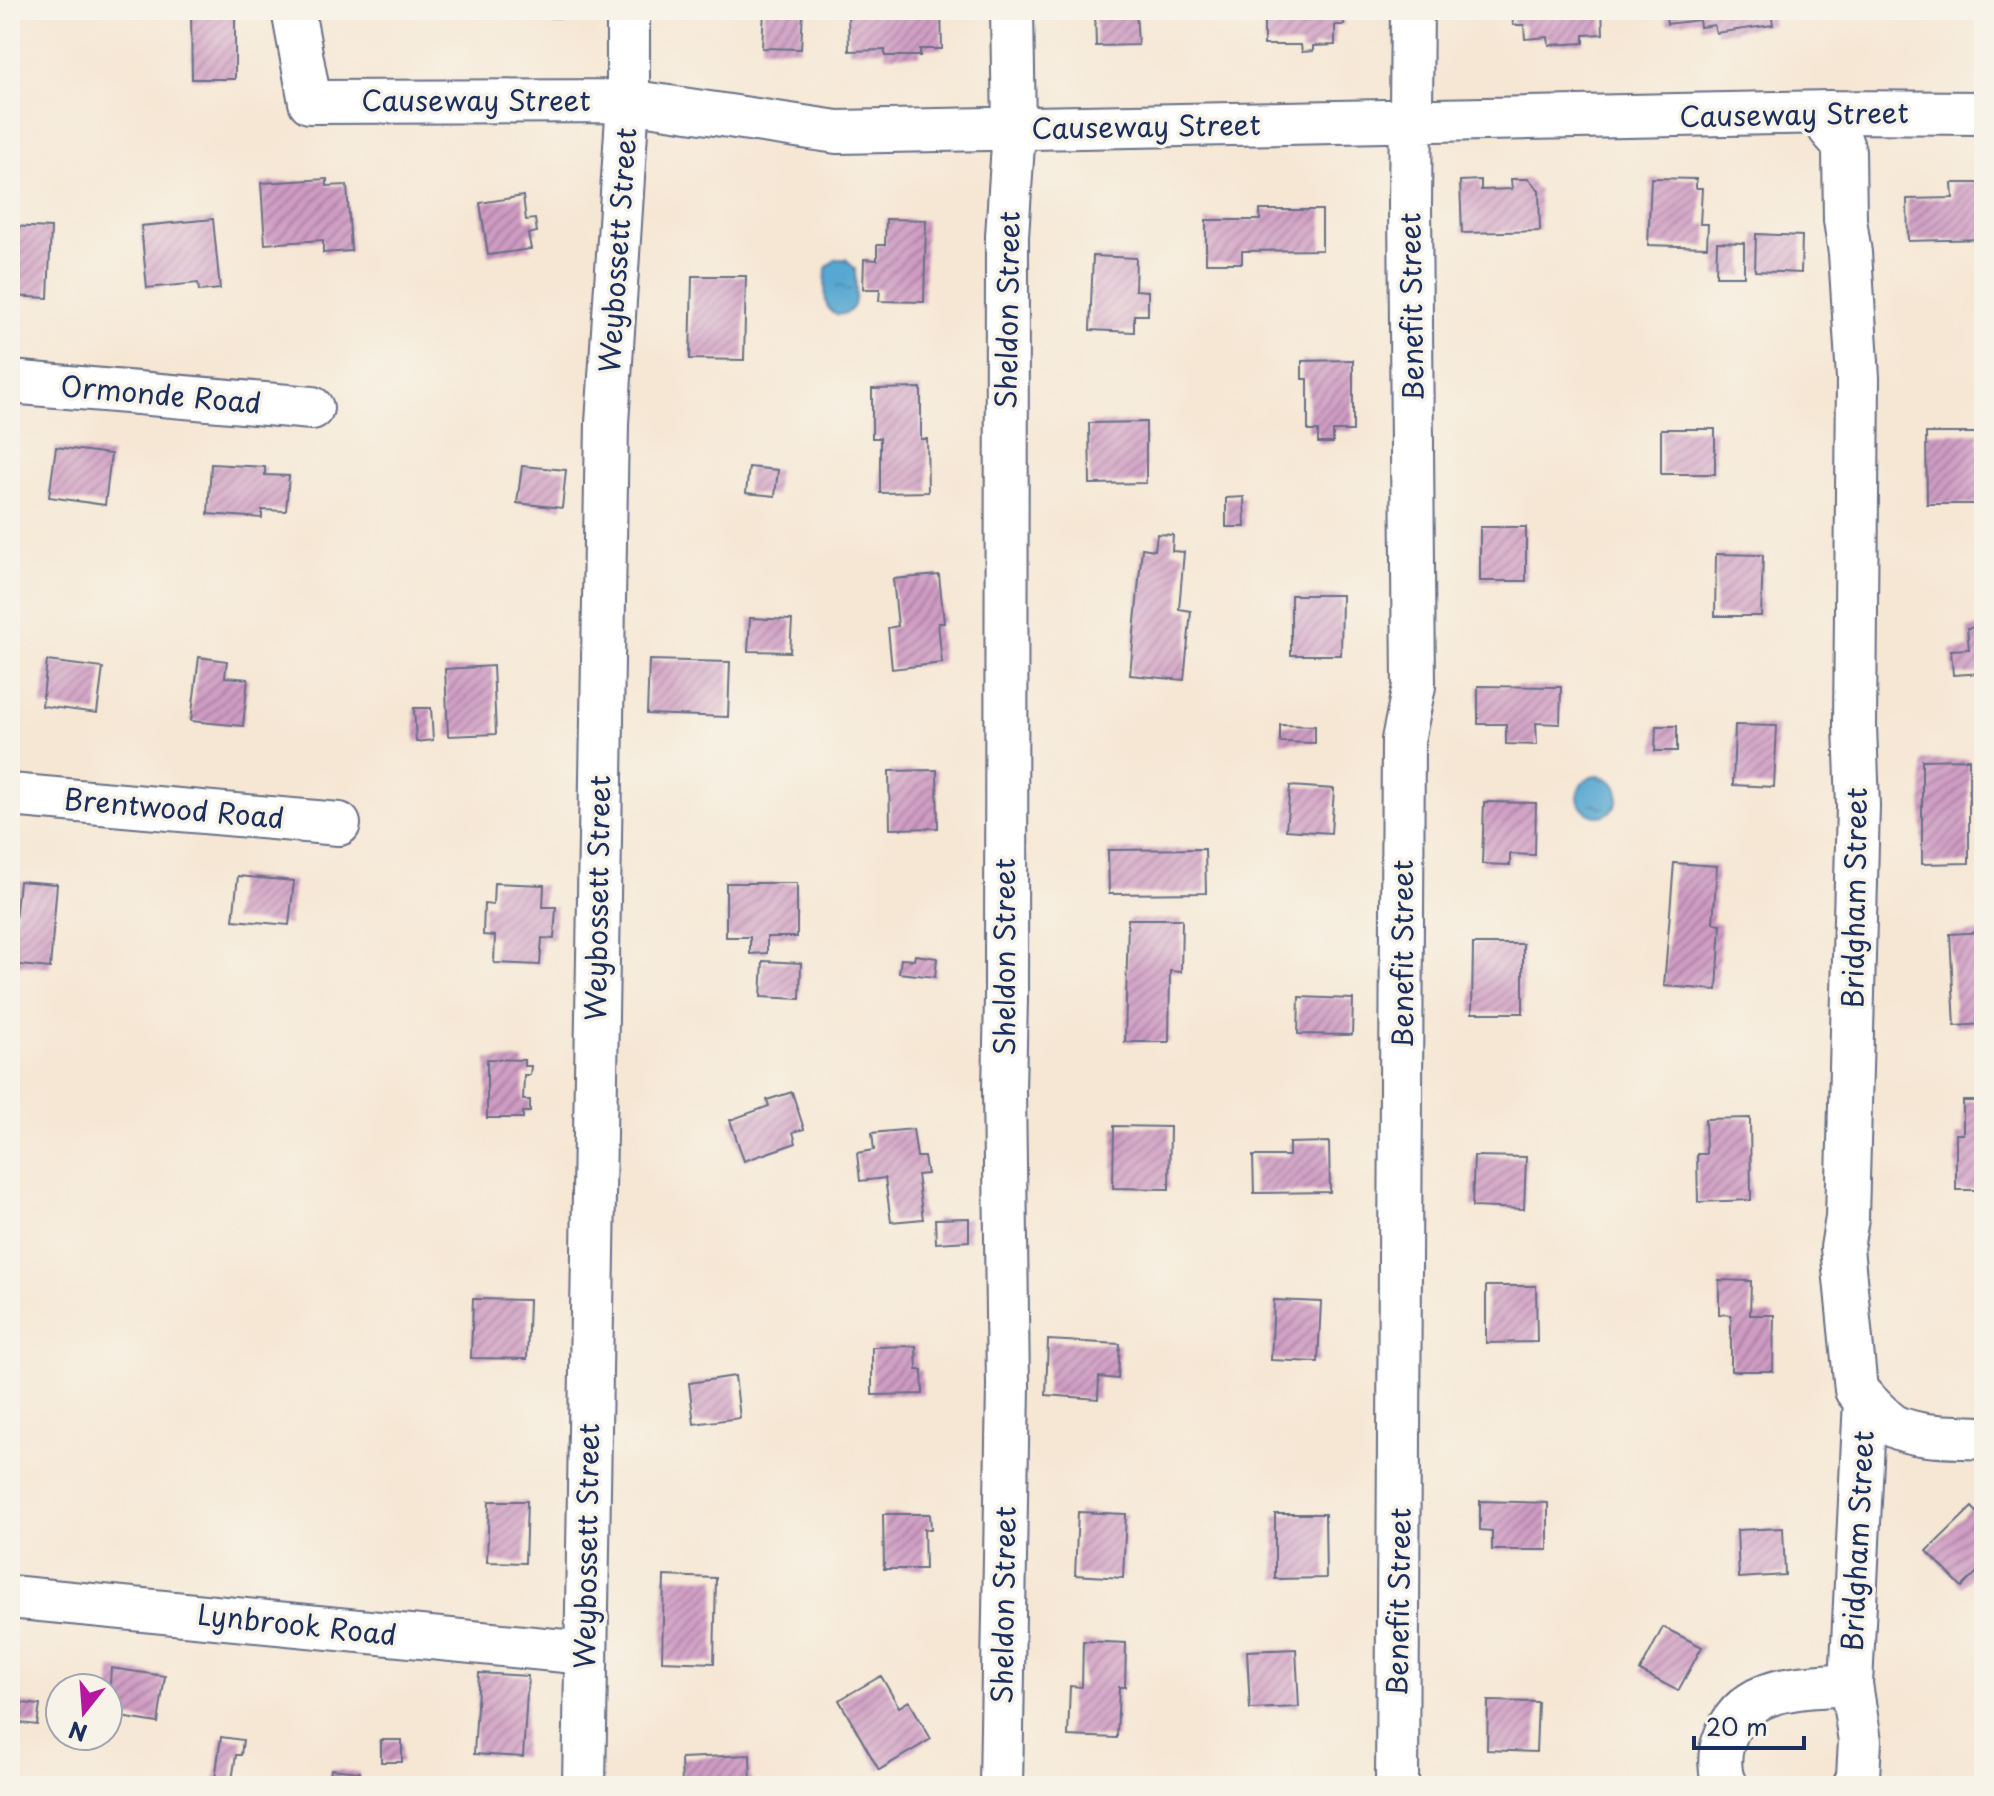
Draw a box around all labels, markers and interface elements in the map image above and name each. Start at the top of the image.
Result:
street label: Causeway Street [361,78,591,121]
street label: Causeway Street [1679,90,1909,137]
street label: Causeway Street [1031,102,1261,149]
street label: Weybossett Street [586,126,647,374]
street label: Sheldon Street [983,211,1030,409]
street label: Benefit Street [1387,212,1434,402]
street label: Ormonde Road [59,363,263,424]
street label: Weybossett Street [573,775,620,1021]
street label: Brentwood Road [62,776,286,839]
street label: Bridgham Street [1830,787,1877,1009]
street label: Sheldon Street [982,858,1025,1056]
street label: Benefit Street [1380,860,1423,1048]
street label: Weybossett Street [562,1423,609,1669]
street label: Bridgham Street [1829,1429,1884,1652]
street label: Sheldon Street [979,1506,1026,1704]
street label: Benefit Street [1374,1507,1421,1697]
street label: Lynbrook Road [195,1592,399,1655]
north arrow [44,1672,124,1752]
scale bar [1694,1700,1804,1750]
text: 20 m [1706,1708,1768,1744]
text: N [65,1714,91,1751]

